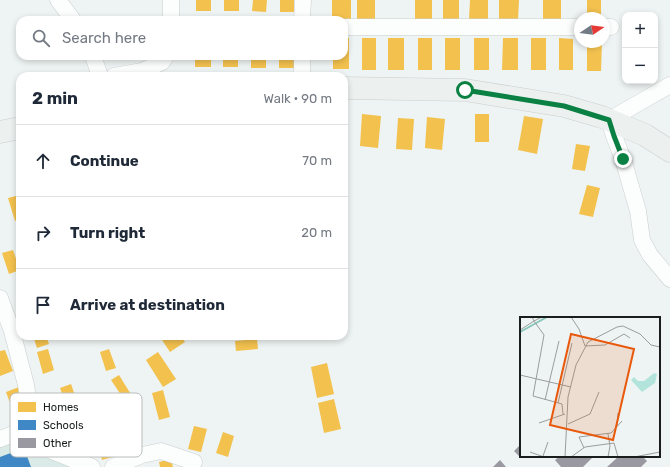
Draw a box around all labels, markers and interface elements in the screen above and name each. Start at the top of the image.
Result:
north arrow [574,12,610,48]
map controls [622,12,658,84]
button: + [622,12,658,48]
search box [16,16,348,60]
icon: search [30,27,52,49]
text: Search here [62,29,146,47]
button: − [622,48,658,84]
route start [456,81,474,99]
text: 2 min [32,88,78,108]
text: Walk · 90 m [264,91,332,106]
icon: ahead [32,150,54,172]
route end [614,150,632,168]
text: Continue [70,152,139,170]
text: 70 m [302,153,332,168]
icon: right [32,222,54,244]
text: Turn right [70,224,145,242]
text: 20 m [301,225,332,240]
icon: arrive [32,294,54,316]
text: Arrive at destination [70,296,225,314]
inset map [520,317,660,457]
legend [10,393,142,457]
text: Homes [43,401,79,414]
text: Schools [43,419,84,432]
text: Other [43,437,73,450]

